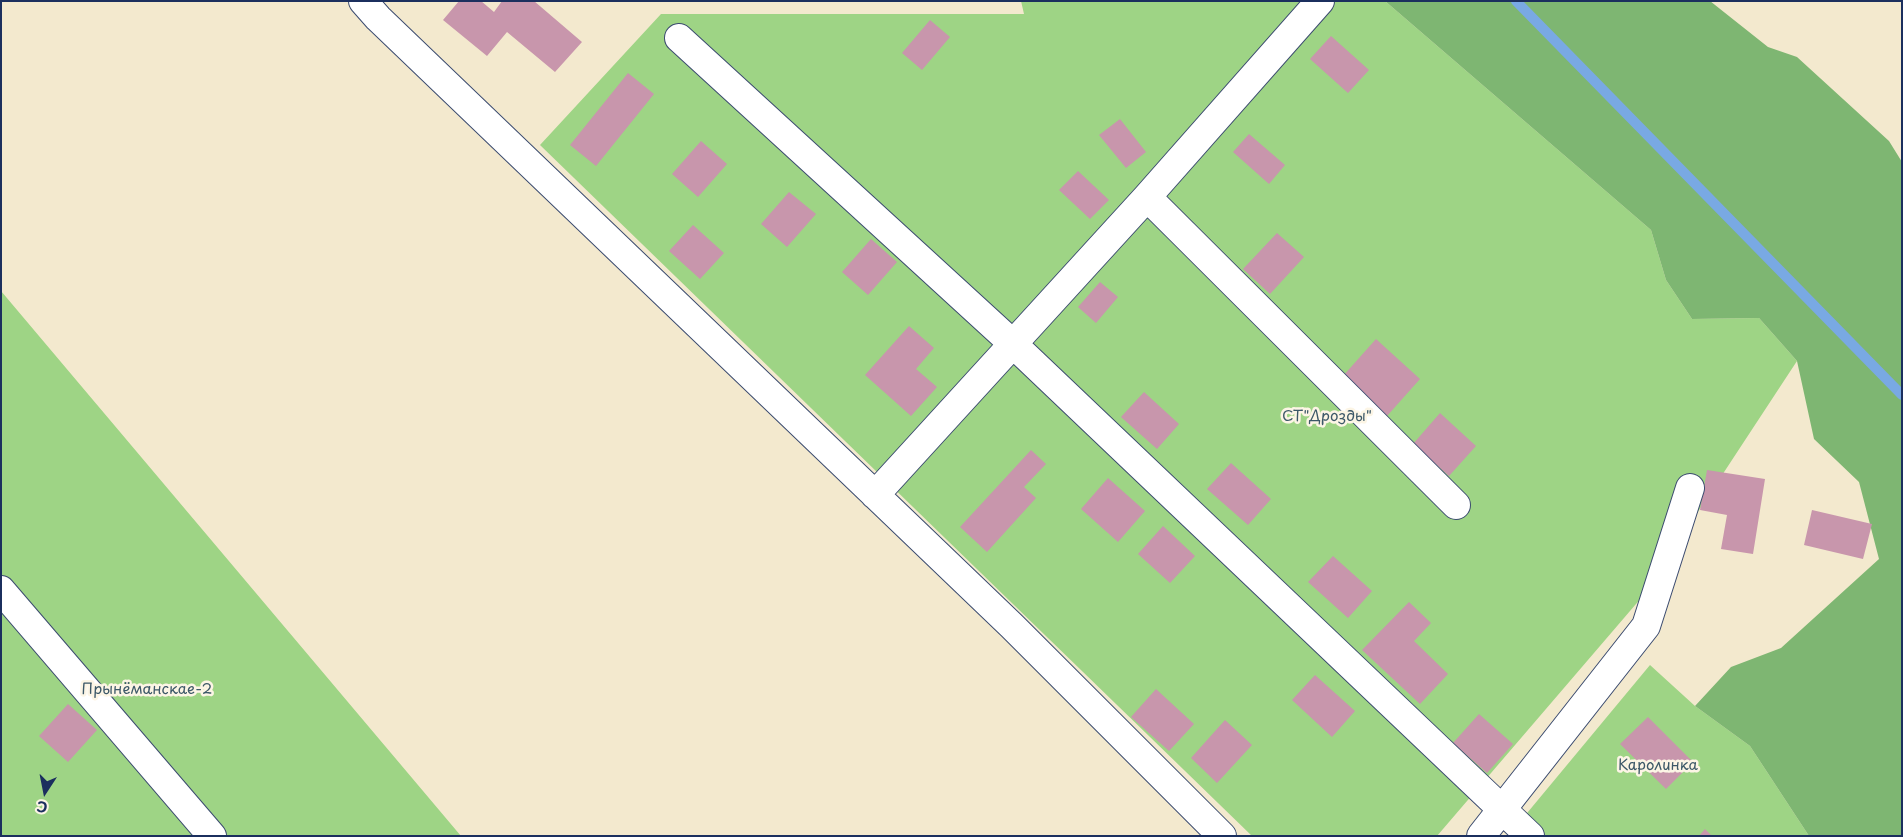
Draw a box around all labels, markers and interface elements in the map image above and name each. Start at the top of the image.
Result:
park label: СТ"Дрозды" [1282,408,1372,426]
park label: Прынёманскае-2 [82,681,212,699]
park label: Каролинка [1618,757,1698,775]
north arrow [20,767,70,817]
text: С [35,796,49,819]

